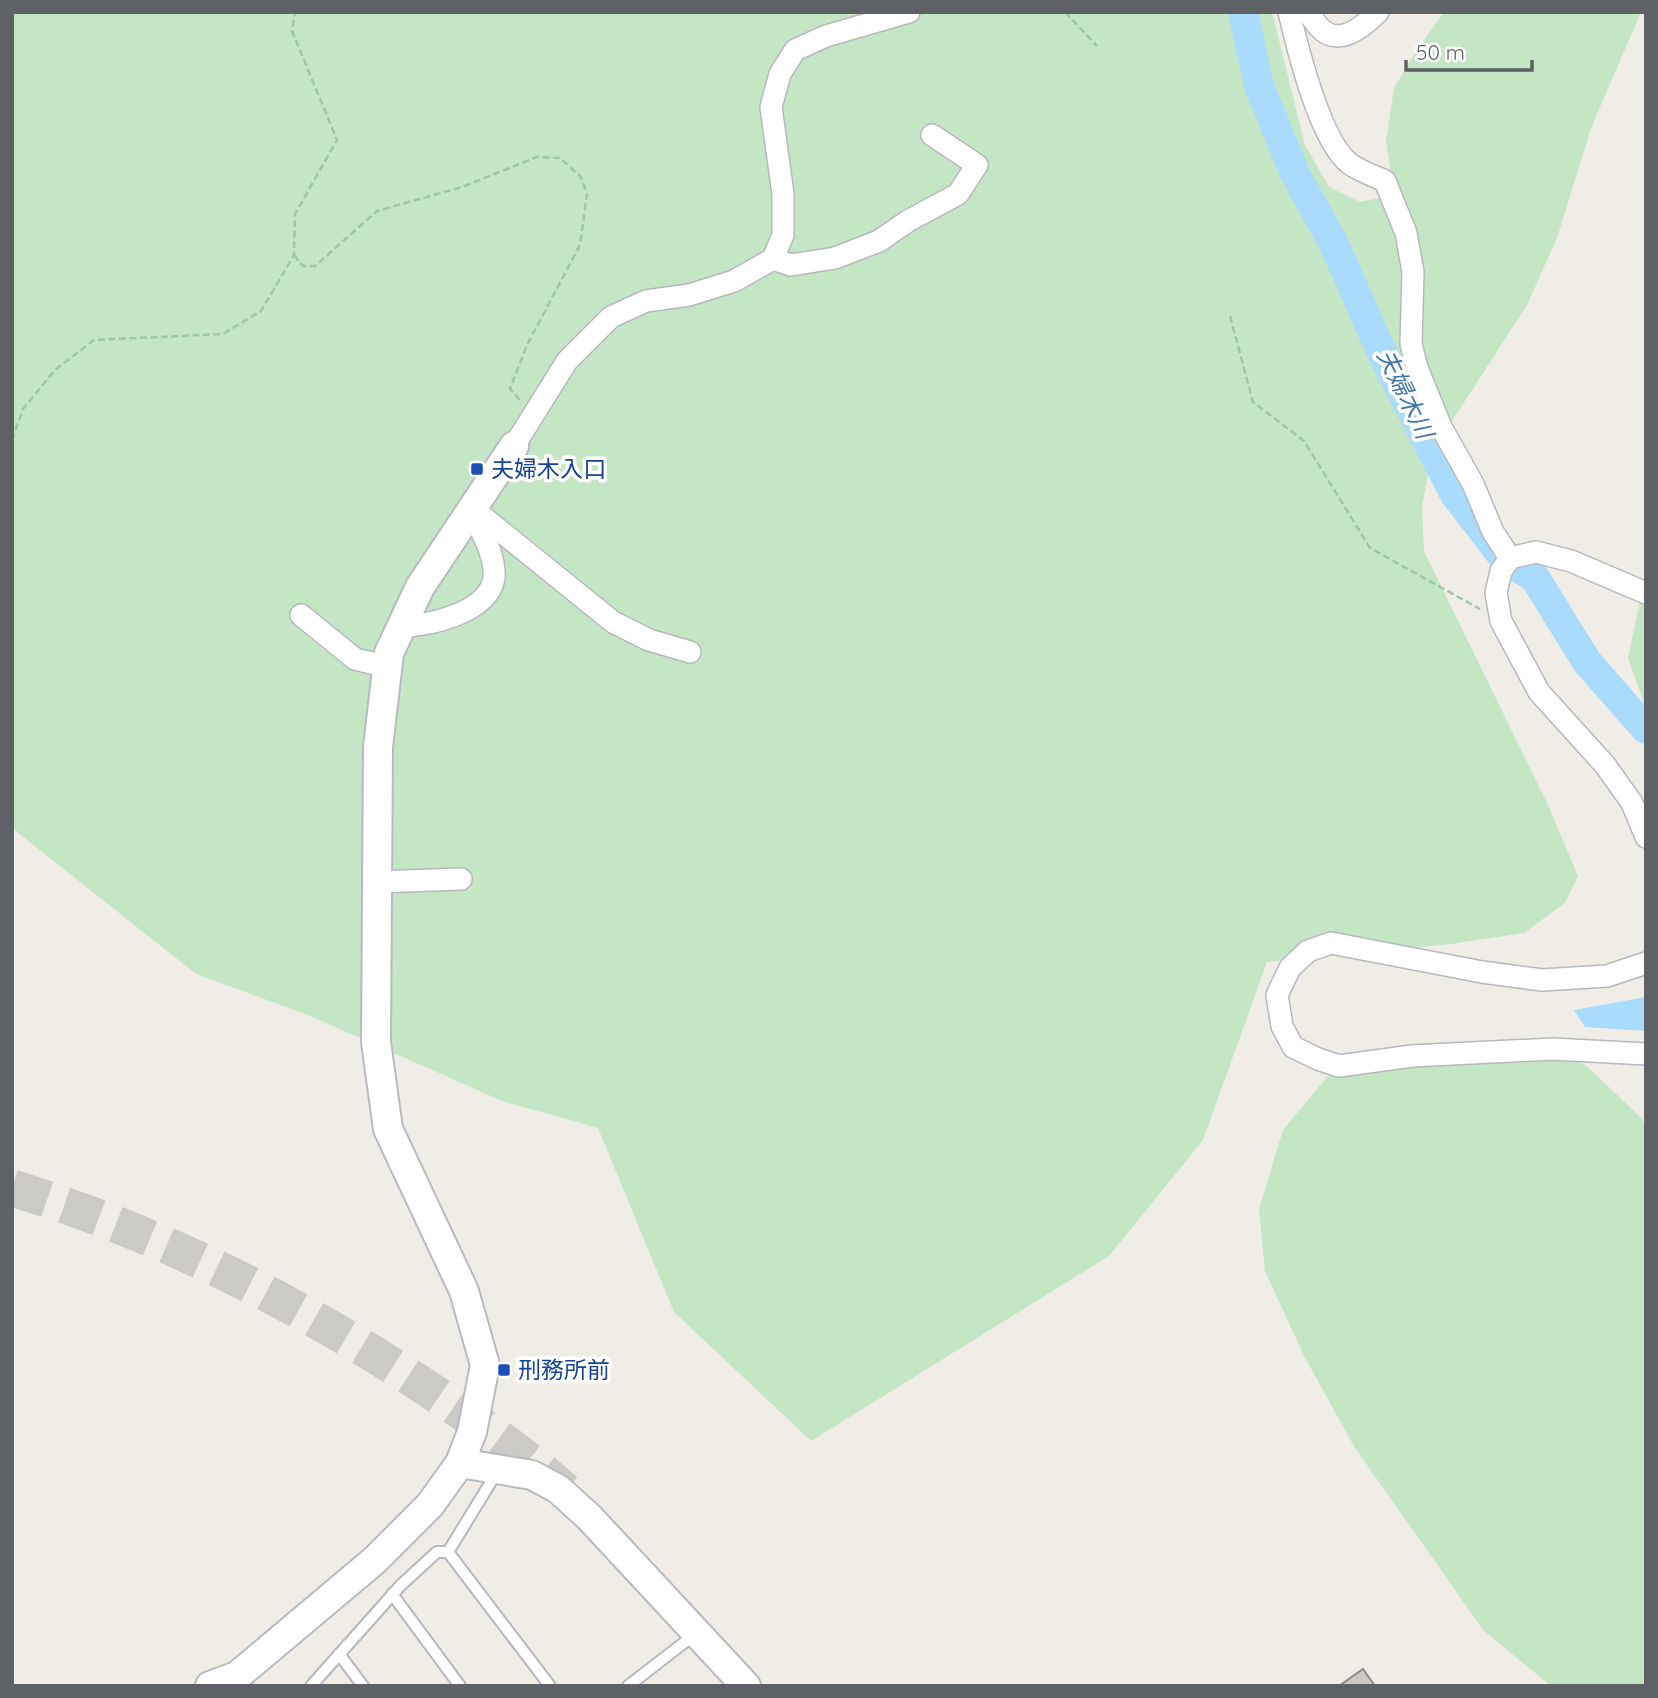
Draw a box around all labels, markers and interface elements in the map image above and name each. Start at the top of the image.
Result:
scale bar [1406,28,1532,72]
text: 50 m [1416,39,1465,65]
water label: 夫婦木川 [1371,344,1442,446]
place label: 夫婦木入口 [491,454,606,483]
marker: 夫婦木入口 [469,461,485,477]
place label: 刑務所前 [518,1355,610,1384]
marker: 刑務所前 [496,1362,512,1378]

